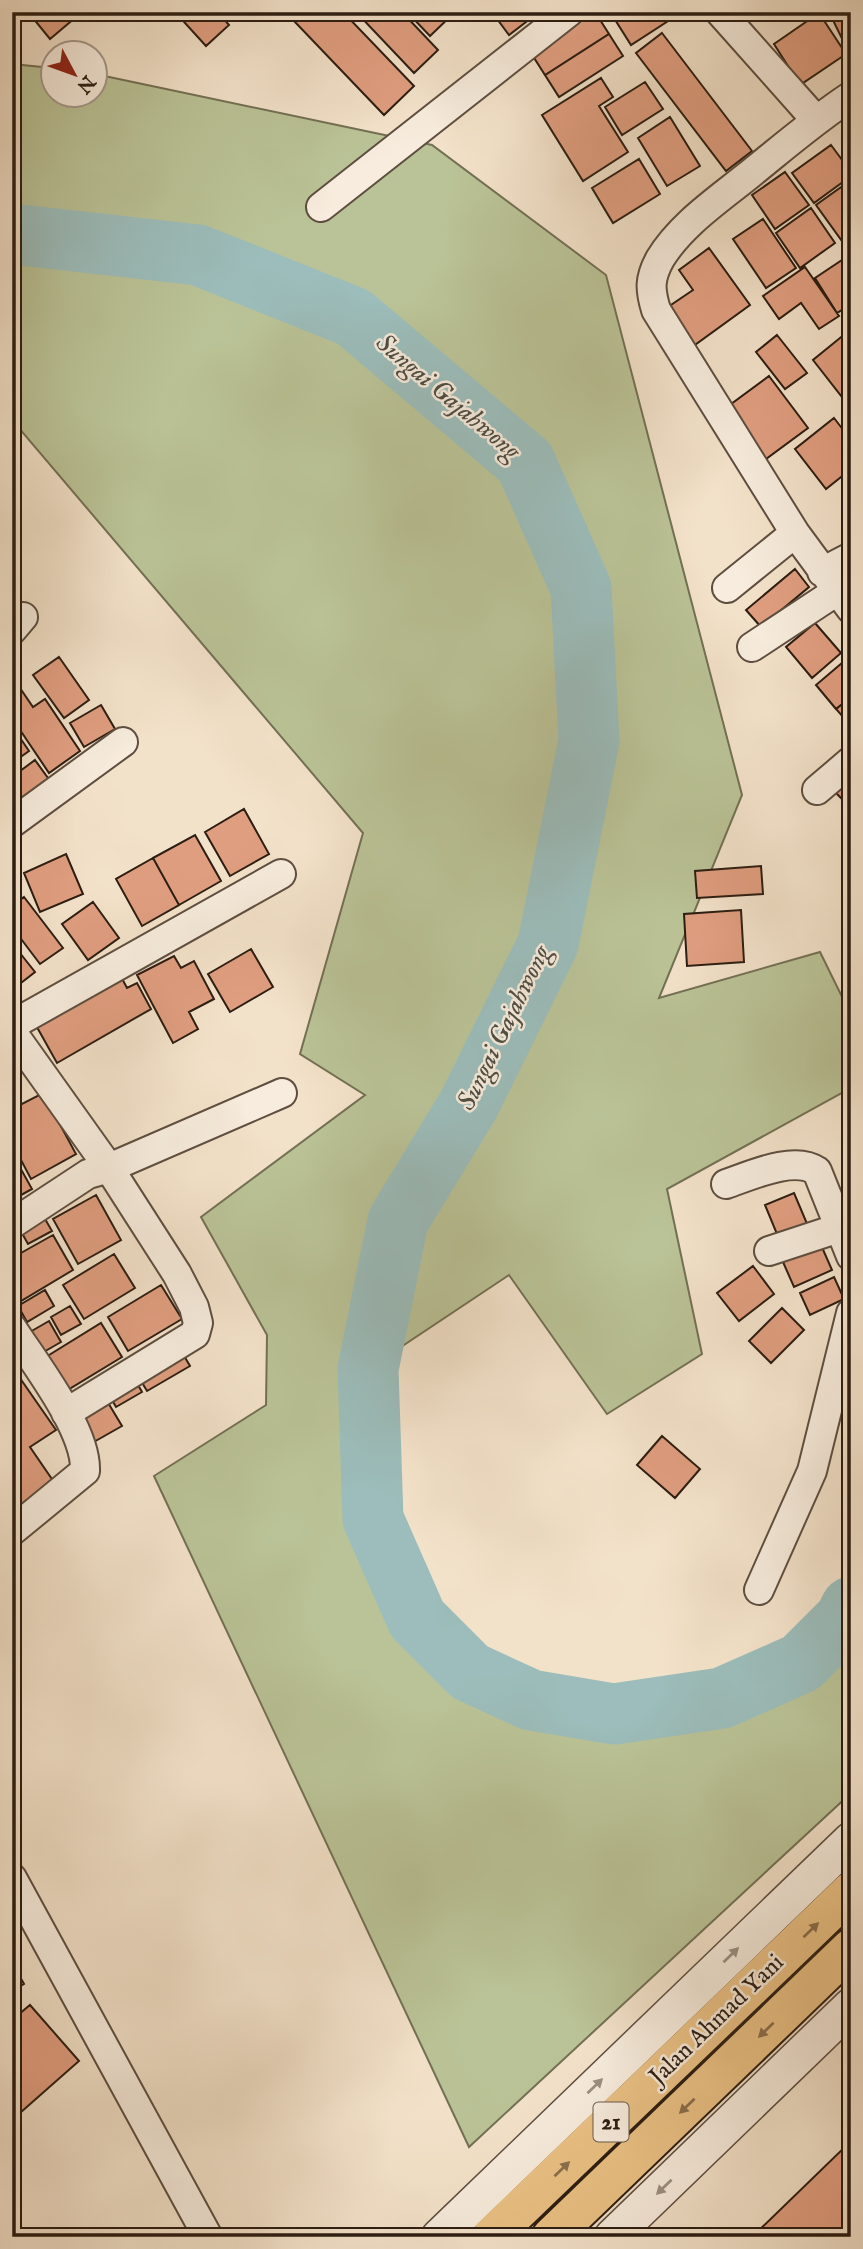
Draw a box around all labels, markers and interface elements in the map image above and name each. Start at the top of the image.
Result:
north arrow [38,38,108,108]
text: N [71,69,100,98]
water label: Sungai Gajahwong [368,327,528,469]
water label: Sungai Gajahwong [450,939,560,1116]
one-way arrow [802,1921,819,1938]
street label: Jalan Ahmad Yani [641,1948,791,2094]
one-way arrow [722,1948,739,1964]
one-way arrow [758,2021,775,2037]
one-way arrow [586,2079,603,2095]
one-way arrow [679,2097,696,2113]
road number: 21 [594,2102,628,2142]
one-way arrow [553,2161,571,2177]
one-way arrow [656,2178,673,2194]

